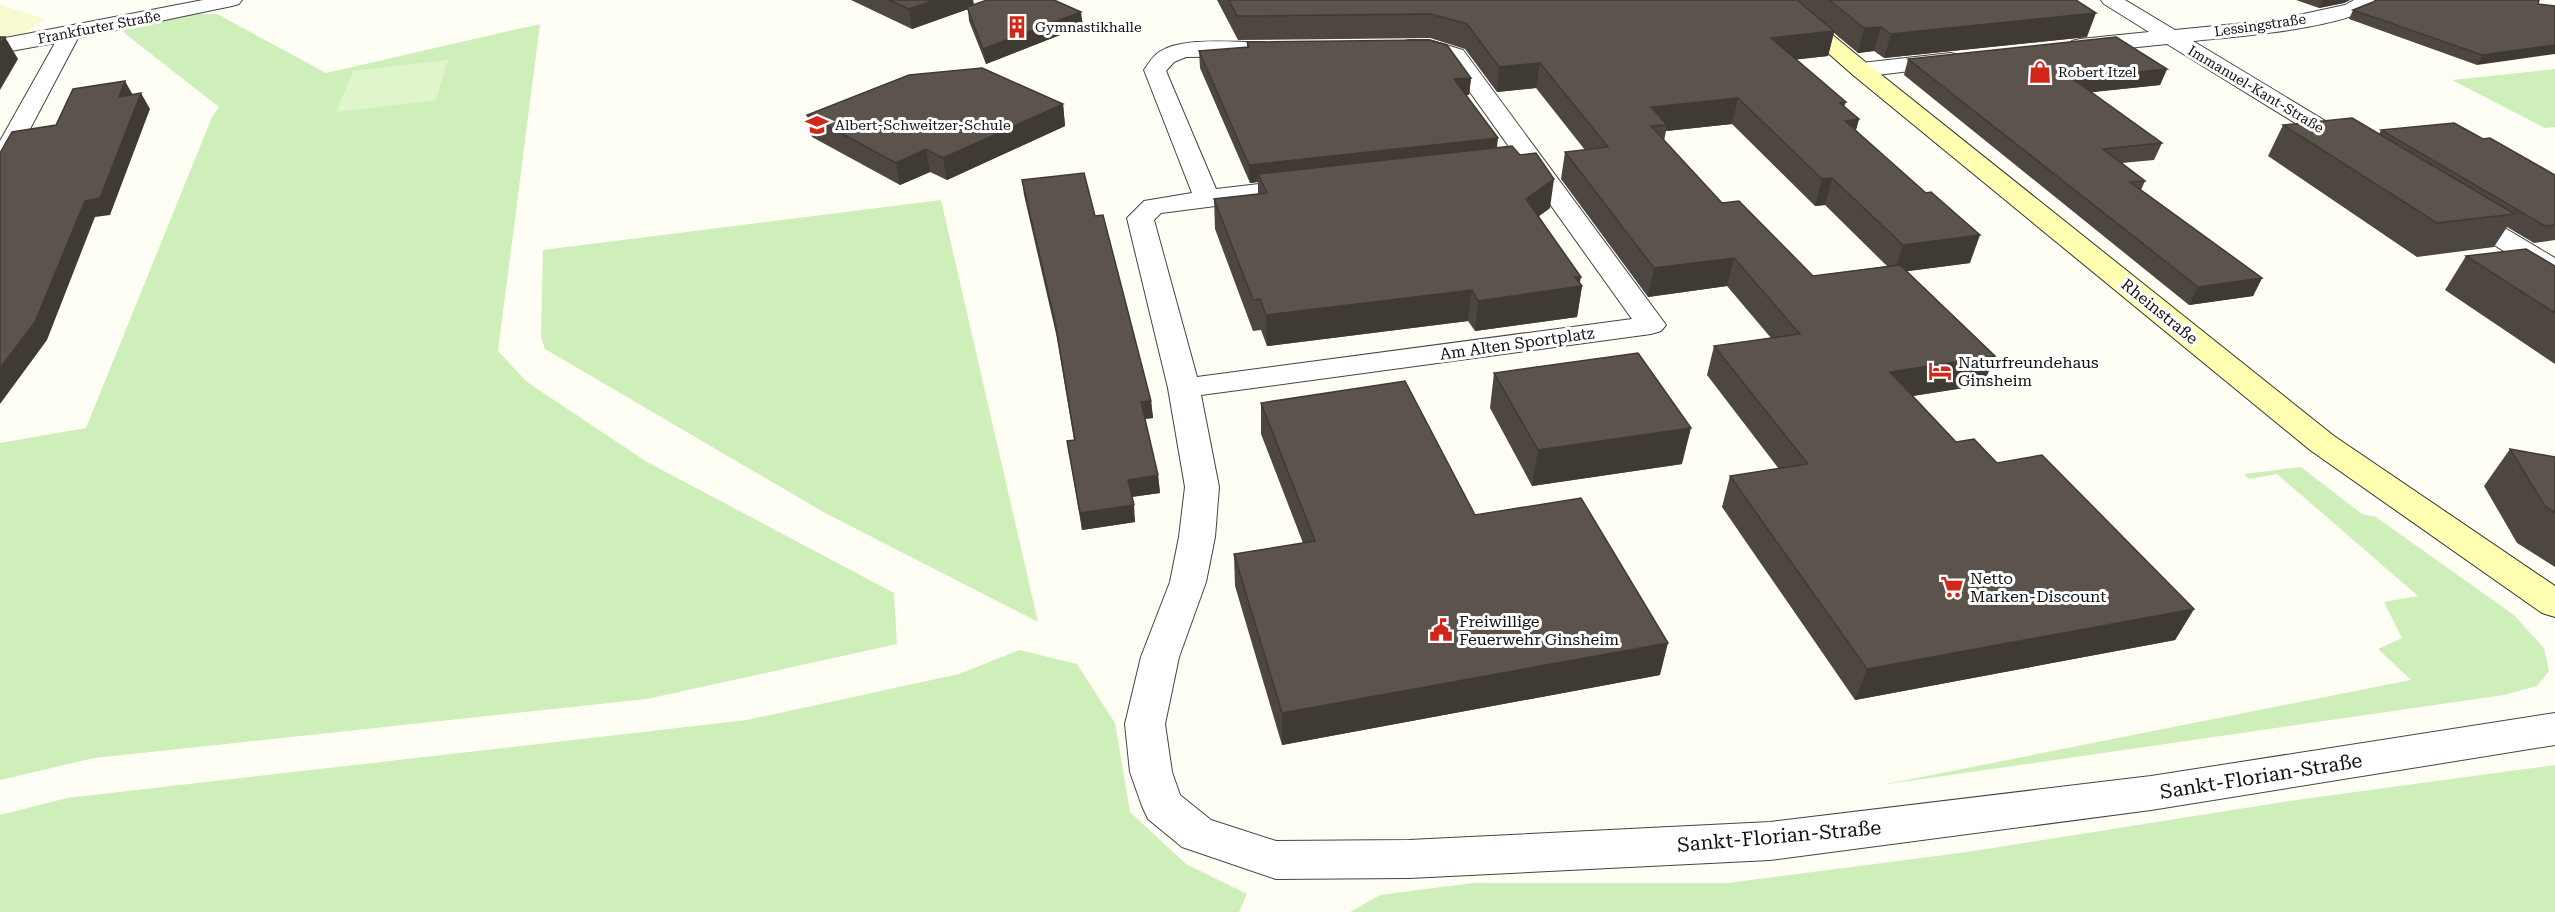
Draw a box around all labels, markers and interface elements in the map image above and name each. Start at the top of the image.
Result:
street label: Frankfurter Straße [36,7,162,47]
street label: Lessingstraße [2213,11,2307,39]
building icon: Gymnastikhalle [1004,14,1030,40]
place label: Gymnastikhalle [1035,19,1142,35]
street label: Immanuel-Kant-Straße [2185,42,2327,136]
shop icon: Robert Itzel [2027,59,2053,85]
place label: Robert Itzel [2058,64,2137,80]
school or university icon: Albert-Schweitzer-Schule [804,112,830,138]
place label: Albert-Schweitzer-Schule [835,117,1011,133]
street label: Rheinstraße [2118,275,2202,348]
street label: Am Alten Sportplatz [1439,323,1596,364]
place label: Naturfreundehaus Ginsheim [1958,353,2099,390]
hotel icon: Naturfreundehaus Ginsheim [1927,358,1953,384]
place label: Netto Marken-Discount [1970,569,2106,606]
supermarket icon: Netto Marken-Discount [1939,574,1965,600]
place label: Freiwillige Feuerwehr Ginsheim [1459,612,1619,649]
public building icon: Freiwillige Feuerwehr Ginsheim [1428,617,1454,643]
street label: Sankt-Florian-Straße [2158,748,2364,804]
street label: Sankt-Florian-Straße [1676,815,1882,857]

